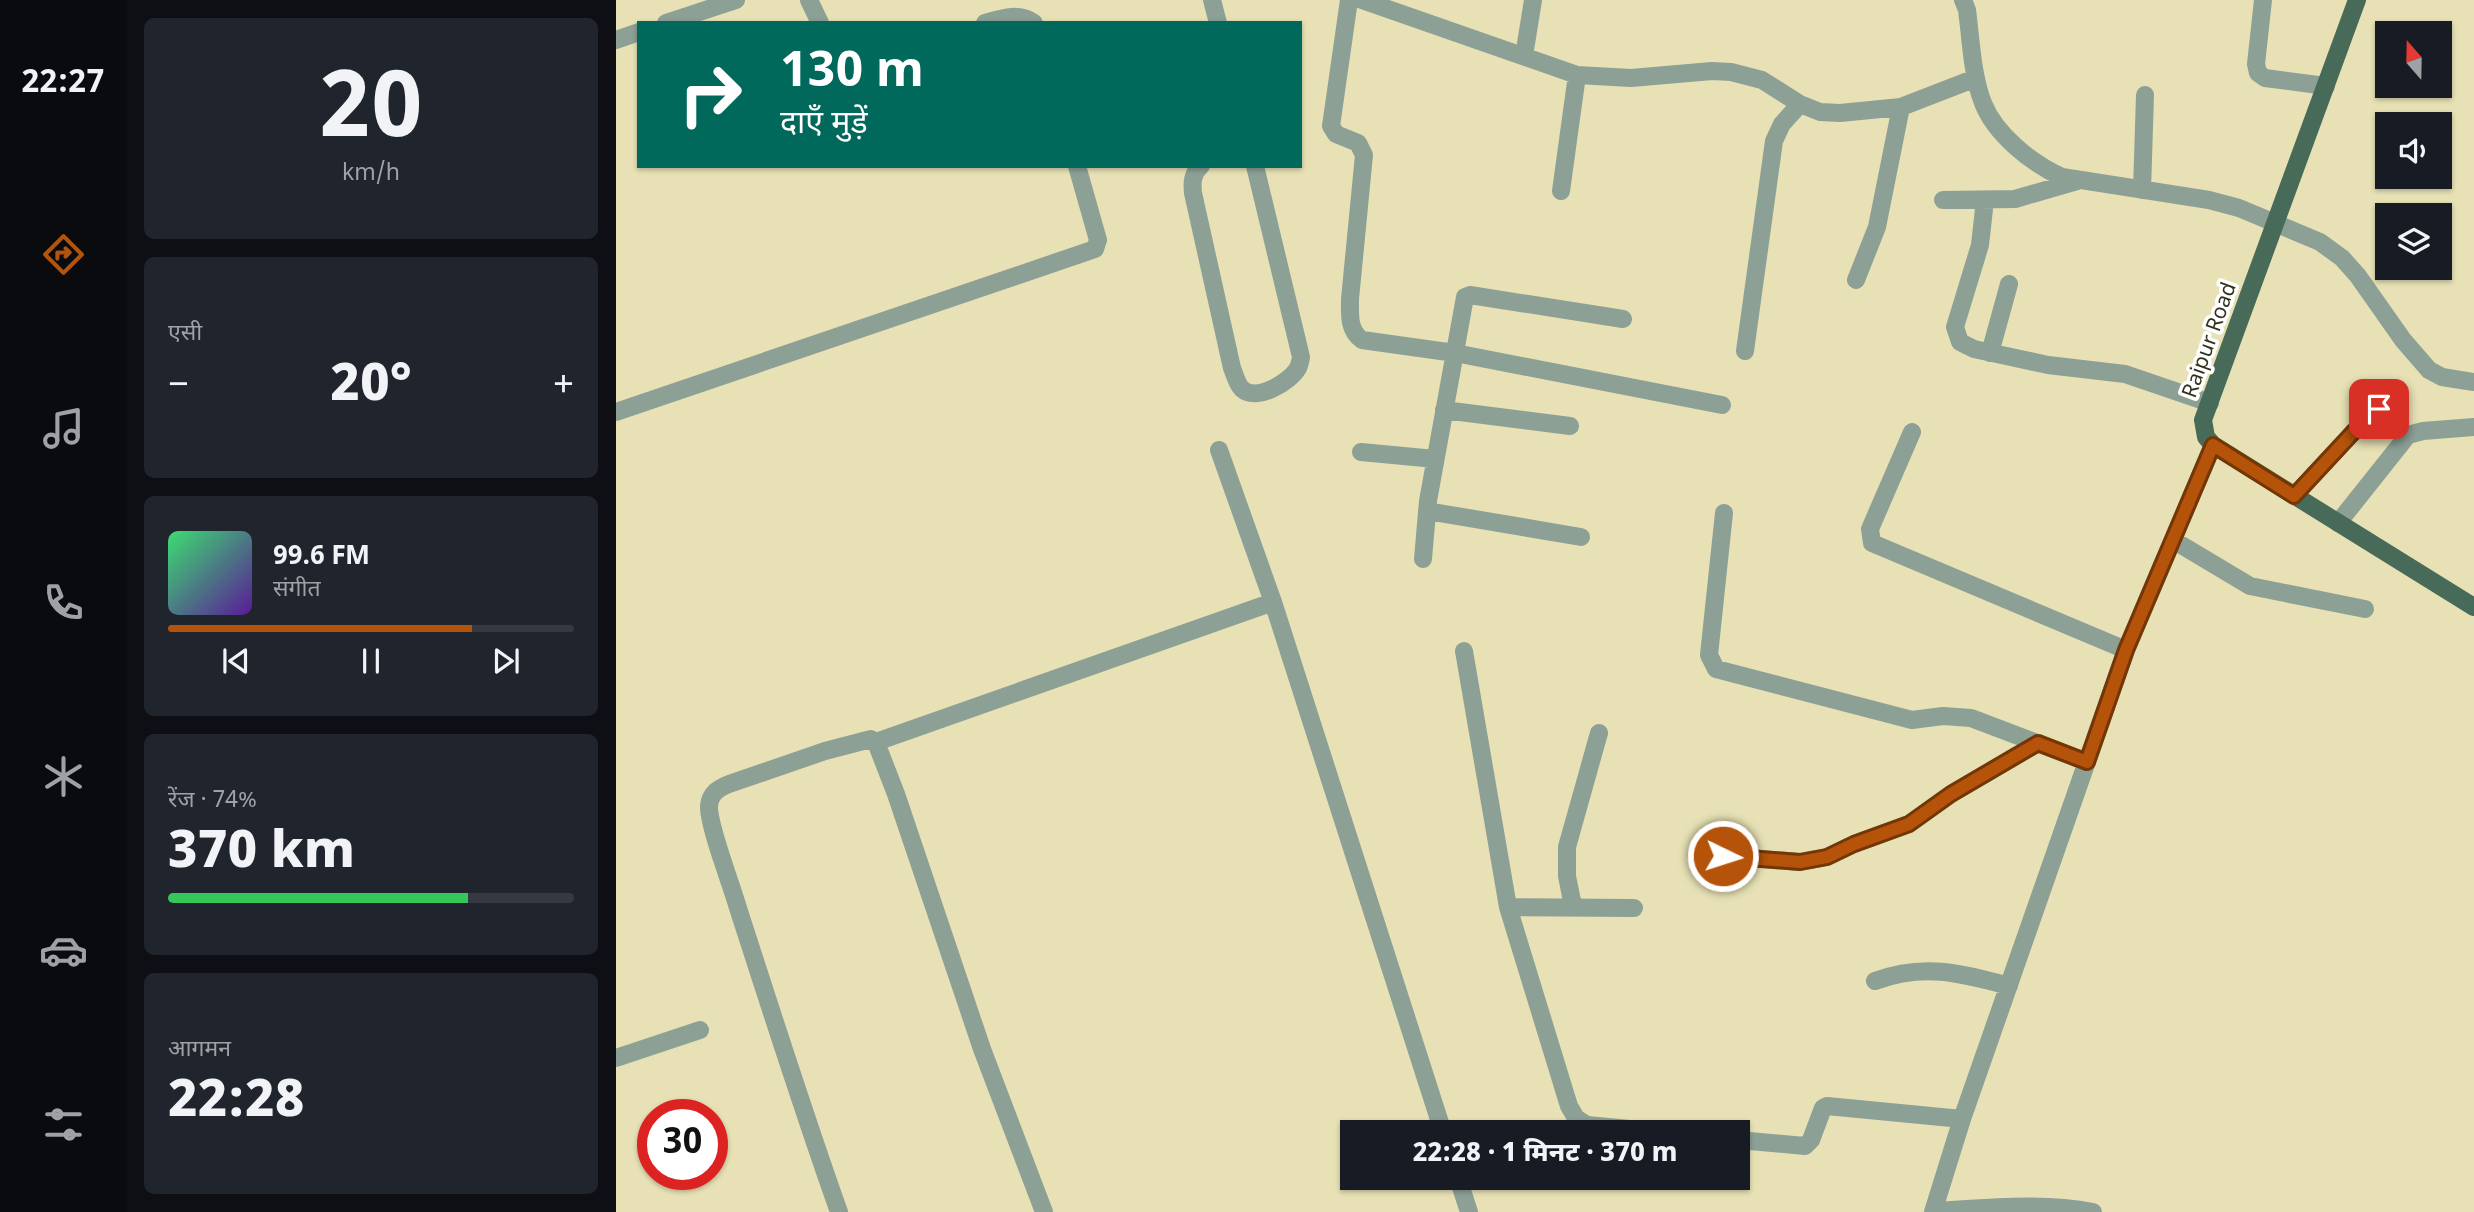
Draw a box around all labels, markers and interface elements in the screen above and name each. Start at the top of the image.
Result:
north arrow [2375,21,2452,98]
map controls [2375,21,2452,280]
text: 130 m [780,42,924,106]
icon: right [665,49,756,140]
text: 20 [319,54,423,173]
text: 22:27 [21,63,105,105]
text: दाएँ मुड़ें [780,104,868,146]
button: sound [2375,112,2452,189]
text: km/h [342,159,400,189]
button: layers [2375,203,2452,280]
icon: directions [39,230,88,279]
street label: Raipur Road [2177,279,2245,402]
text: एसी [168,319,202,349]
text: 20° [330,353,412,421]
text: − [168,362,189,412]
text: + [553,362,574,412]
pin [2349,379,2409,439]
icon: arrive [2360,390,2398,428]
icon: music [39,404,88,453]
text: 99.6 FM [273,541,370,575]
text: संगीत [273,575,321,605]
icon: phone [39,578,88,627]
icon: previous [217,642,255,680]
icon: pause [352,642,390,680]
icon: next [487,642,525,680]
icon: climate [39,752,88,801]
text: रेंज · 74% [168,786,257,816]
position arrow [1686,819,1760,893]
text: 370 km [168,820,355,888]
icon: car [39,926,88,975]
text: आगमन [168,1035,231,1065]
text: 22:28 [168,1069,305,1137]
speed limit sign: 30 [637,1099,728,1190]
icon: filters [39,1100,88,1149]
text: 22:28 · 1 मिनट · 370 m [1413,1138,1677,1172]

